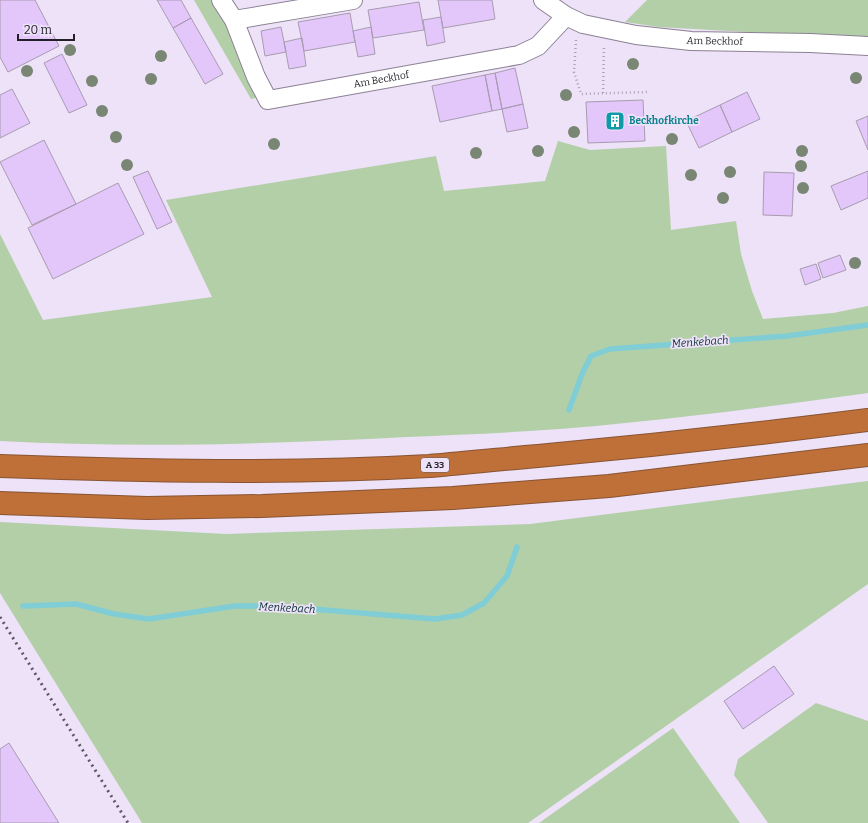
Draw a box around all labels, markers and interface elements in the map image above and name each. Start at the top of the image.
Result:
scale bar [18,16,74,42]
text: 20 m [24,23,53,37]
street label: Am Beckhof [686,35,744,48]
street label: Am Beckhof [353,69,412,91]
building icon: Beckhofkirche [604,110,626,132]
place label: Beckhofkirche [629,115,699,127]
water label: Menkebach [671,334,729,350]
road number: A 33 [421,458,449,472]
water label: Menkebach [258,600,316,616]

